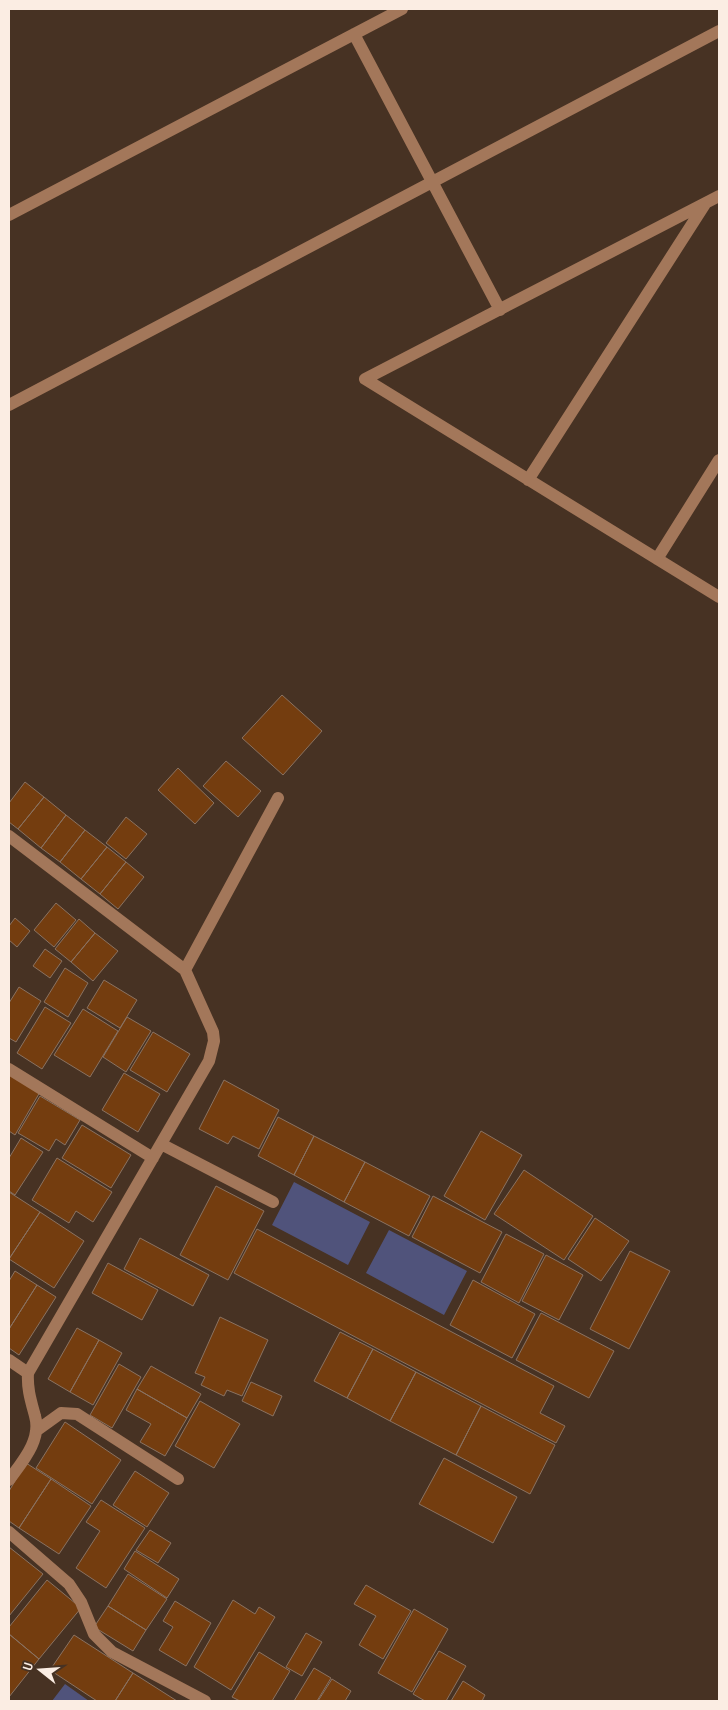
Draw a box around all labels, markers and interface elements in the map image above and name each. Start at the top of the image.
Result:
north arrow [15,1645,65,1695]
text: U [19,1660,37,1672]

